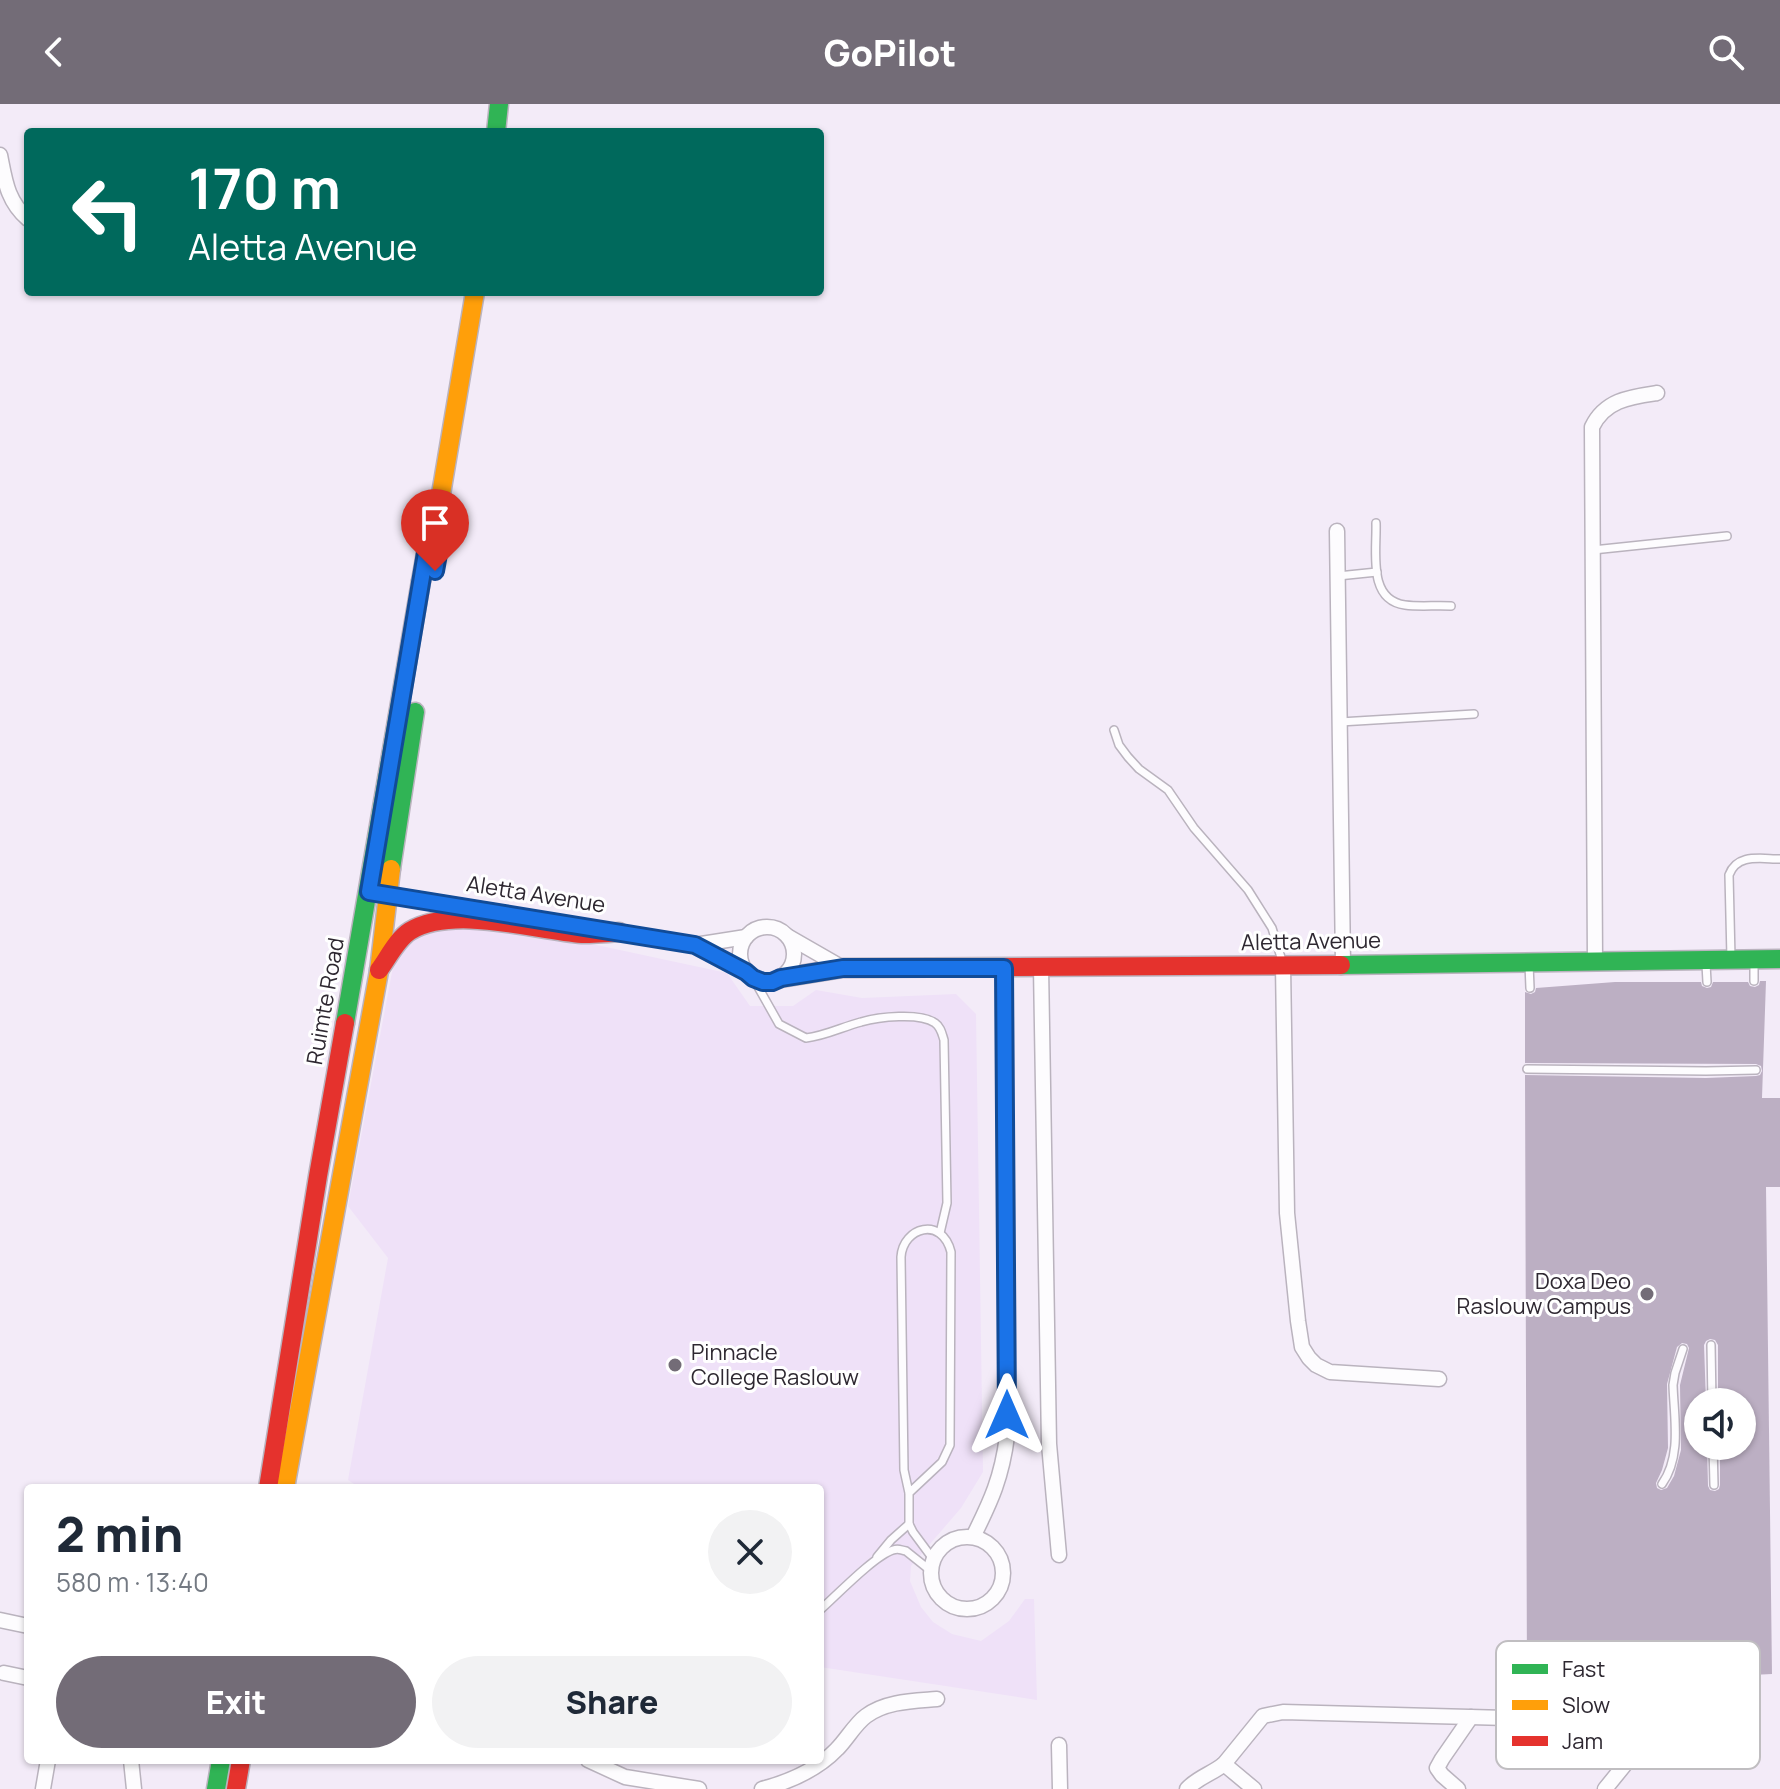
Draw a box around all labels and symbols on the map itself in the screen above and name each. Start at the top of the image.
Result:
pin [401,489,469,571]
street label: Aletta Avenue [464,868,608,920]
street label: Aletta Avenue [1241,925,1381,957]
street label: Ruimte Road [299,935,351,1067]
place label: Doxa Deo Raslouw Campus [1457,1266,1631,1321]
marker: Doxa Deo Raslouw Campus [1638,1285,1656,1303]
place label: Pinnacle College Raslouw [691,1337,859,1392]
marker: Pinnacle College Raslouw [666,1356,684,1374]
position arrow [965,1373,1049,1457]
legend [1496,1641,1760,1769]
text: Fast [1562,1654,1605,1684]
text: Slow [1562,1690,1610,1720]
text: Jam [1562,1726,1603,1756]

